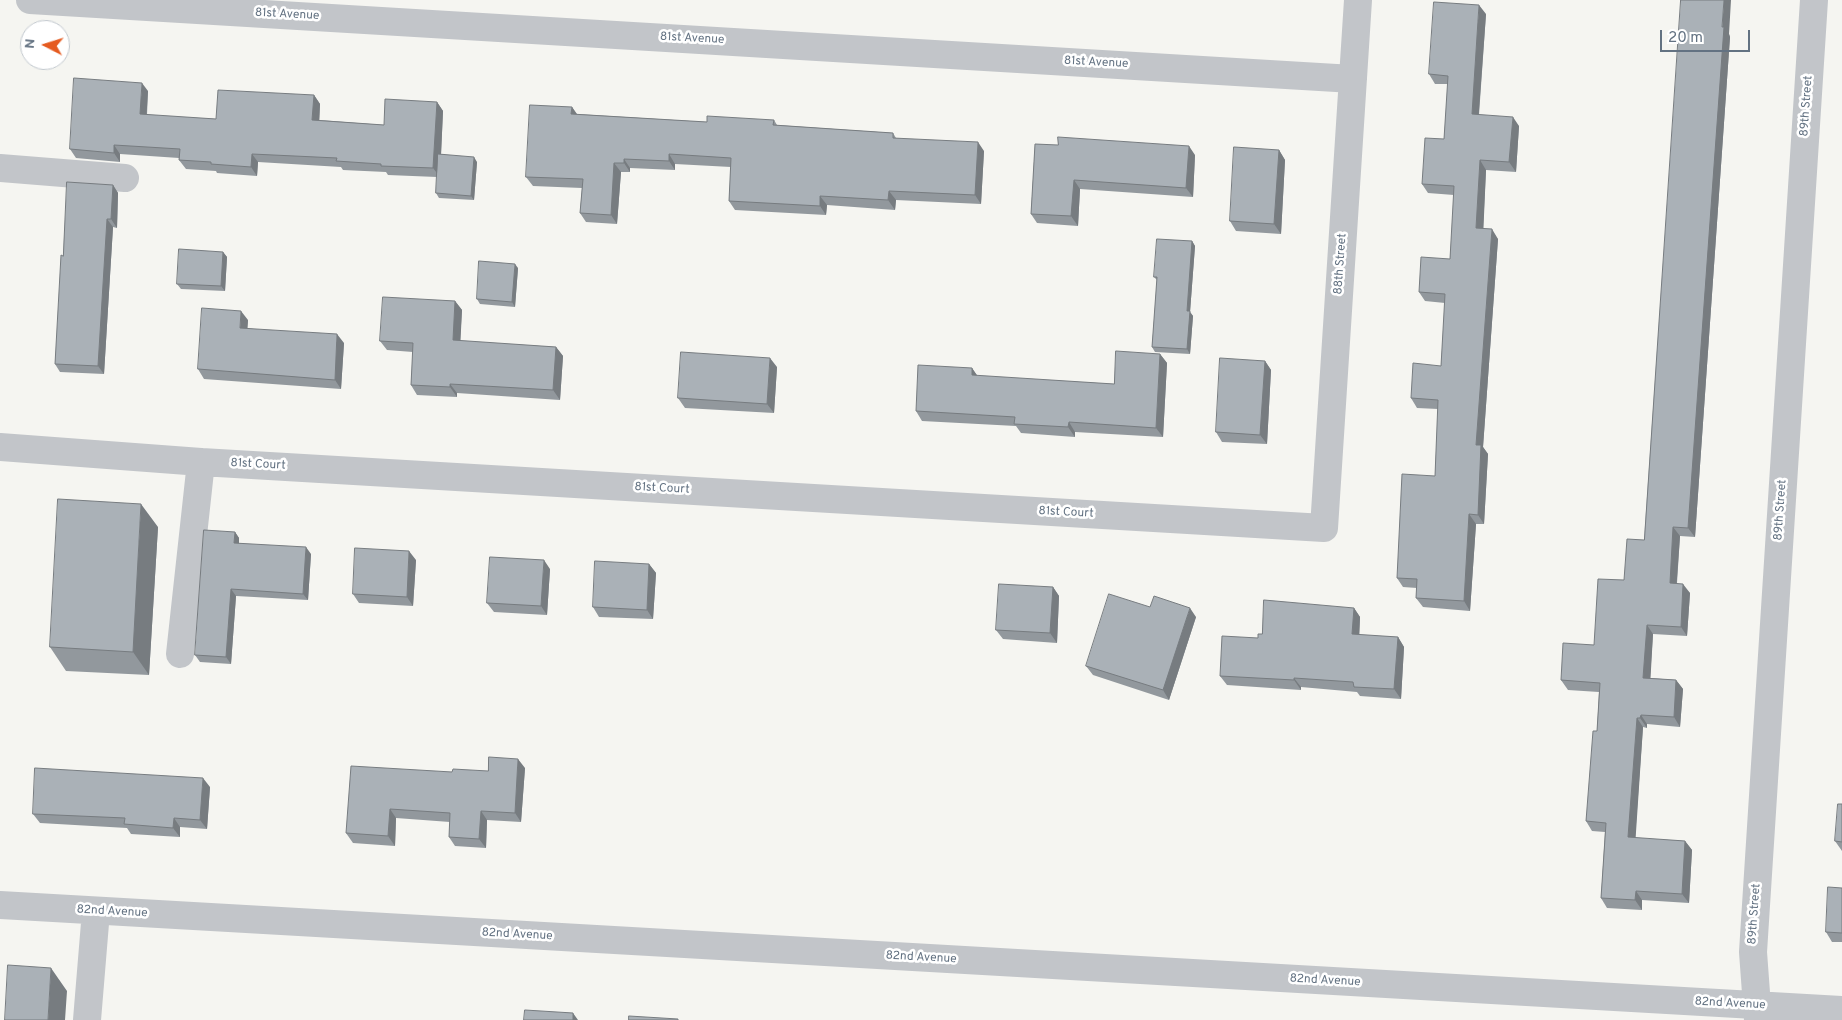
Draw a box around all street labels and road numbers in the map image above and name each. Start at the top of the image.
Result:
street label: 81st Avenue [254,6,320,24]
street label: 81st Avenue [659,30,725,48]
street label: 81st Avenue [1063,54,1129,72]
street label: 89th Street [1798,75,1816,137]
street label: 88th Street [1332,233,1350,295]
street label: 81st Court [230,456,286,474]
street label: 89th Street [1772,479,1790,541]
street label: 81st Court [634,480,690,498]
street label: 81st Court [1038,504,1094,522]
street label: 89th Street [1746,883,1764,945]
street label: 82nd Avenue [76,903,148,921]
street label: 82nd Avenue [481,926,553,944]
street label: 82nd Avenue [885,949,957,967]
street label: 82nd Avenue [1289,972,1361,990]
street label: 82nd Avenue [1694,995,1766,1013]

